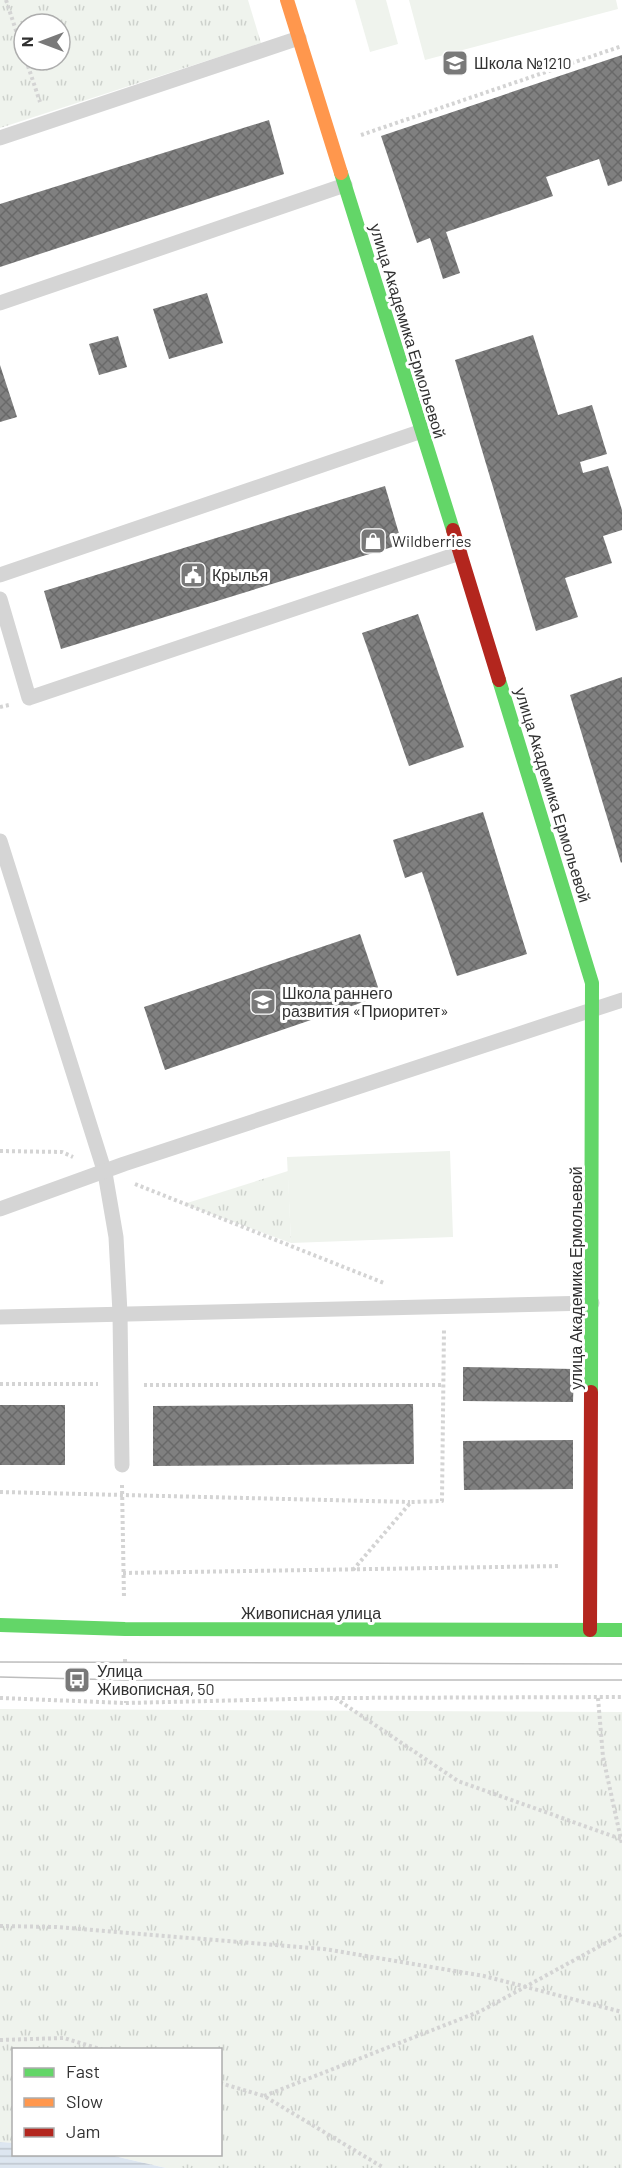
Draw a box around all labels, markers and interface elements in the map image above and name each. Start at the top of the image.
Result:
north arrow [12,12,72,72]
text: N [17,37,36,47]
school or university icon: Школа №1210 [440,48,470,78]
place label: Школа №1210 [474,53,572,72]
street label: улица Академика Ермольевой [367,221,450,441]
shop icon: Wildberries [358,526,388,556]
place label: Wildberries [392,531,472,550]
public building icon: Крылья [178,560,208,590]
place label: Крылья [212,565,268,584]
street label: улица Академика Ермольевой [512,685,595,905]
place label: Школа раннего развития «Приоритет» [282,983,449,1020]
school or university icon: Школа раннего развития «Приоритет» [248,987,278,1017]
street label: улица Академика Ермольевой [566,1166,585,1390]
street label: Живописная улица [241,1603,381,1622]
place label: Улица Живописная, 50 [97,1661,215,1698]
bus stop icon: Улица Живописная, 50 [62,1665,92,1695]
legend [12,2048,222,2156]
text: Fast [66,2060,100,2082]
text: Slow [66,2090,103,2112]
text: Jam [66,2120,100,2142]

